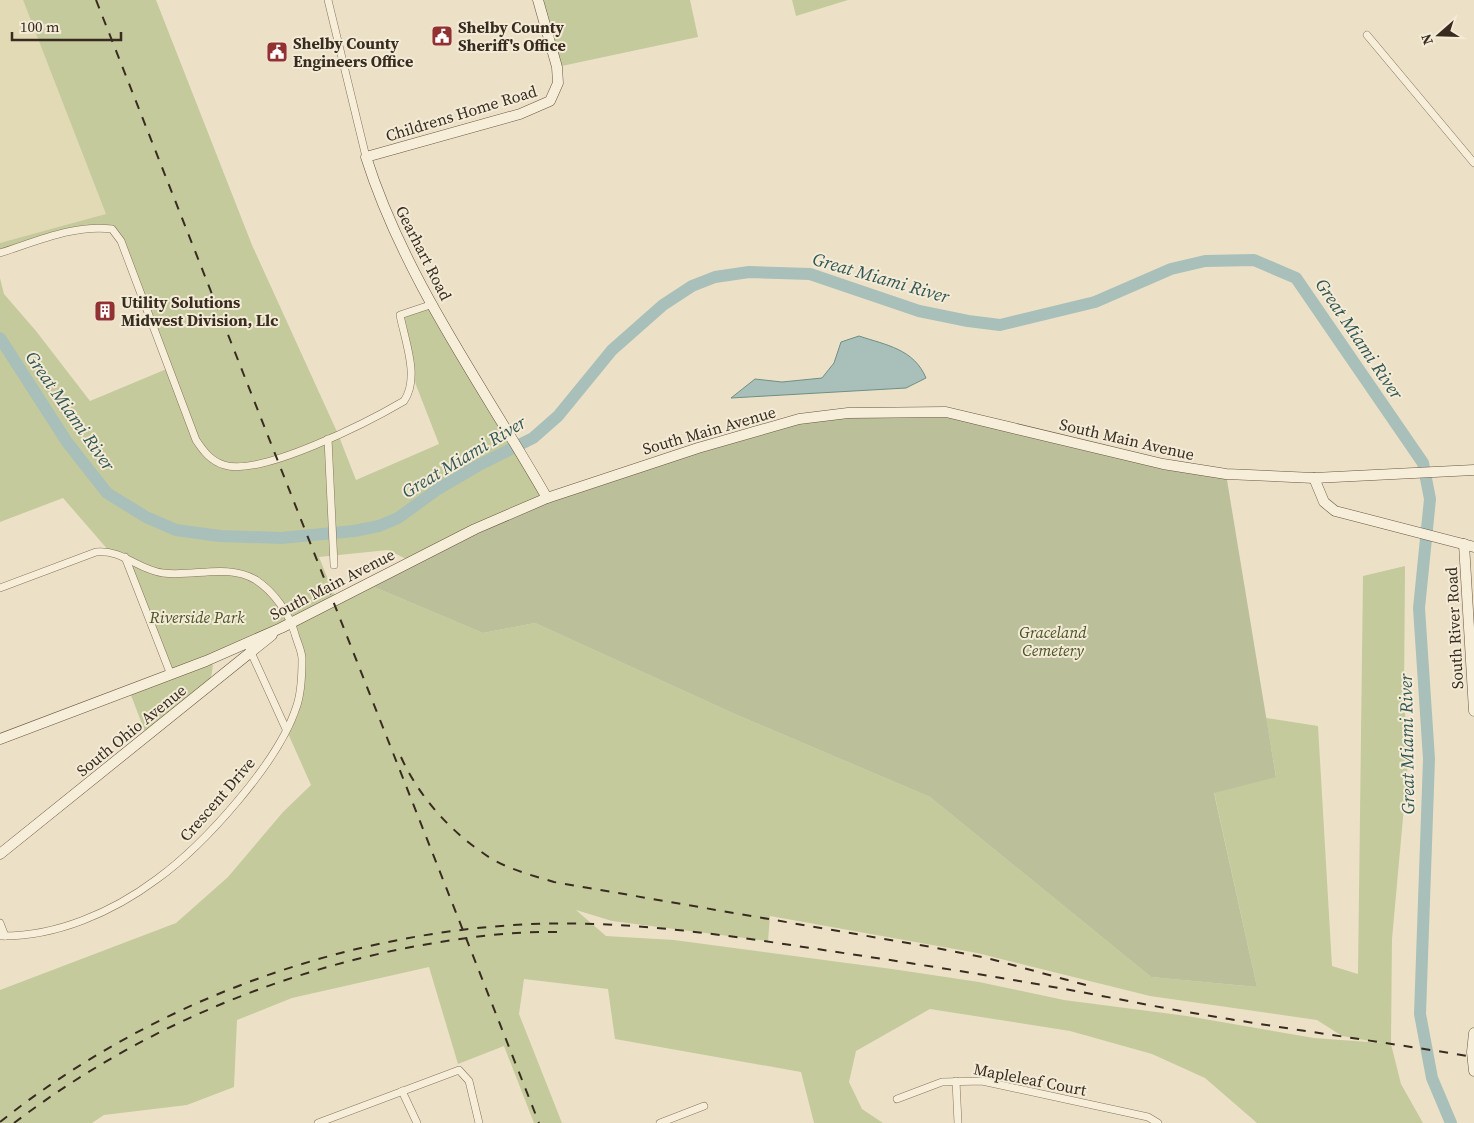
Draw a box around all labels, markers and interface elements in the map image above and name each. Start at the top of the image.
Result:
scale bar [12,10,121,42]
north arrow [1414,10,1464,60]
text: 100 m [20,16,60,37]
place label: Shelby County Sheriff's Office [458,16,566,56]
public building icon: Shelby County Sheriff's Office [430,24,454,48]
text: N [1416,31,1438,48]
place label: Shelby County Engineers Office [293,32,413,72]
public building icon: Shelby County Engineers Office [265,40,289,64]
street label: Childrens Home Road [383,80,539,146]
street label: Gearhart Road [391,202,457,304]
water label: Great Miami River [810,246,953,309]
water label: Great Miami River [1310,273,1410,405]
place label: Utility Solutions Midwest Division, Llc [121,291,278,331]
building icon: Utility Solutions Midwest Division, Llc [93,299,117,323]
water label: Great Miami River [20,346,122,476]
street label: South Main Avenue [640,400,778,460]
water label: Great Miami River [397,409,531,504]
street label: South Main Avenue [1057,413,1197,465]
street label: South Main Avenue [266,543,398,625]
street label: South River Road [1440,566,1468,690]
park label: Riverside Park [148,606,245,628]
park label: Graceland Cemetery [1019,621,1087,661]
water label: Great Miami River [1393,673,1420,815]
street label: South Ohio Avenue [71,679,191,781]
street label: Crescent Drive [174,752,260,846]
street label: Mapleleaf Court [972,1057,1089,1101]

